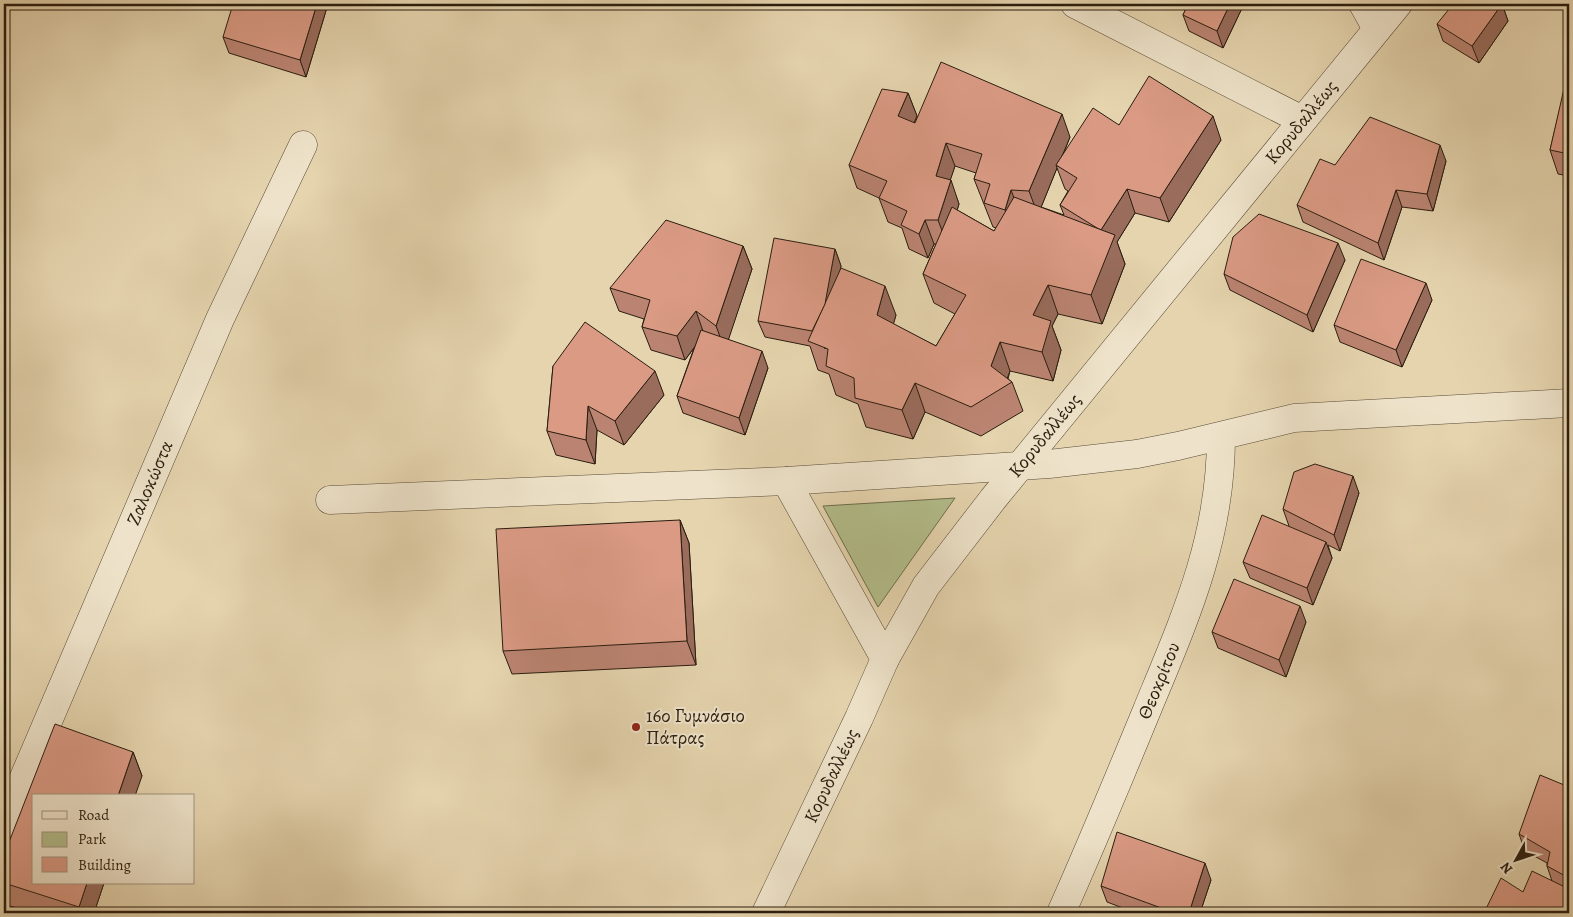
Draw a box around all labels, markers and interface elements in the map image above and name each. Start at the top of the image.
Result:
street label: Κορυδαλλέως [1259,74,1344,170]
street label: Κορυδαλλέως [1003,388,1087,483]
street label: Ζαλοκώστα [120,437,179,529]
street label: Θεοκρίτου [1132,638,1186,723]
place label: 16ο Γυμνάσιο Πάτρας [646,703,745,751]
marker: 16ο Γυμνάσιο Πάτρας [630,721,642,733]
street label: Κορυδαλλέως [798,724,865,827]
legend [32,794,195,884]
text: Road [78,805,110,825]
text: Park [78,829,107,849]
north arrow [1490,834,1540,884]
text: Building [78,855,131,875]
text: N [1496,858,1517,878]

